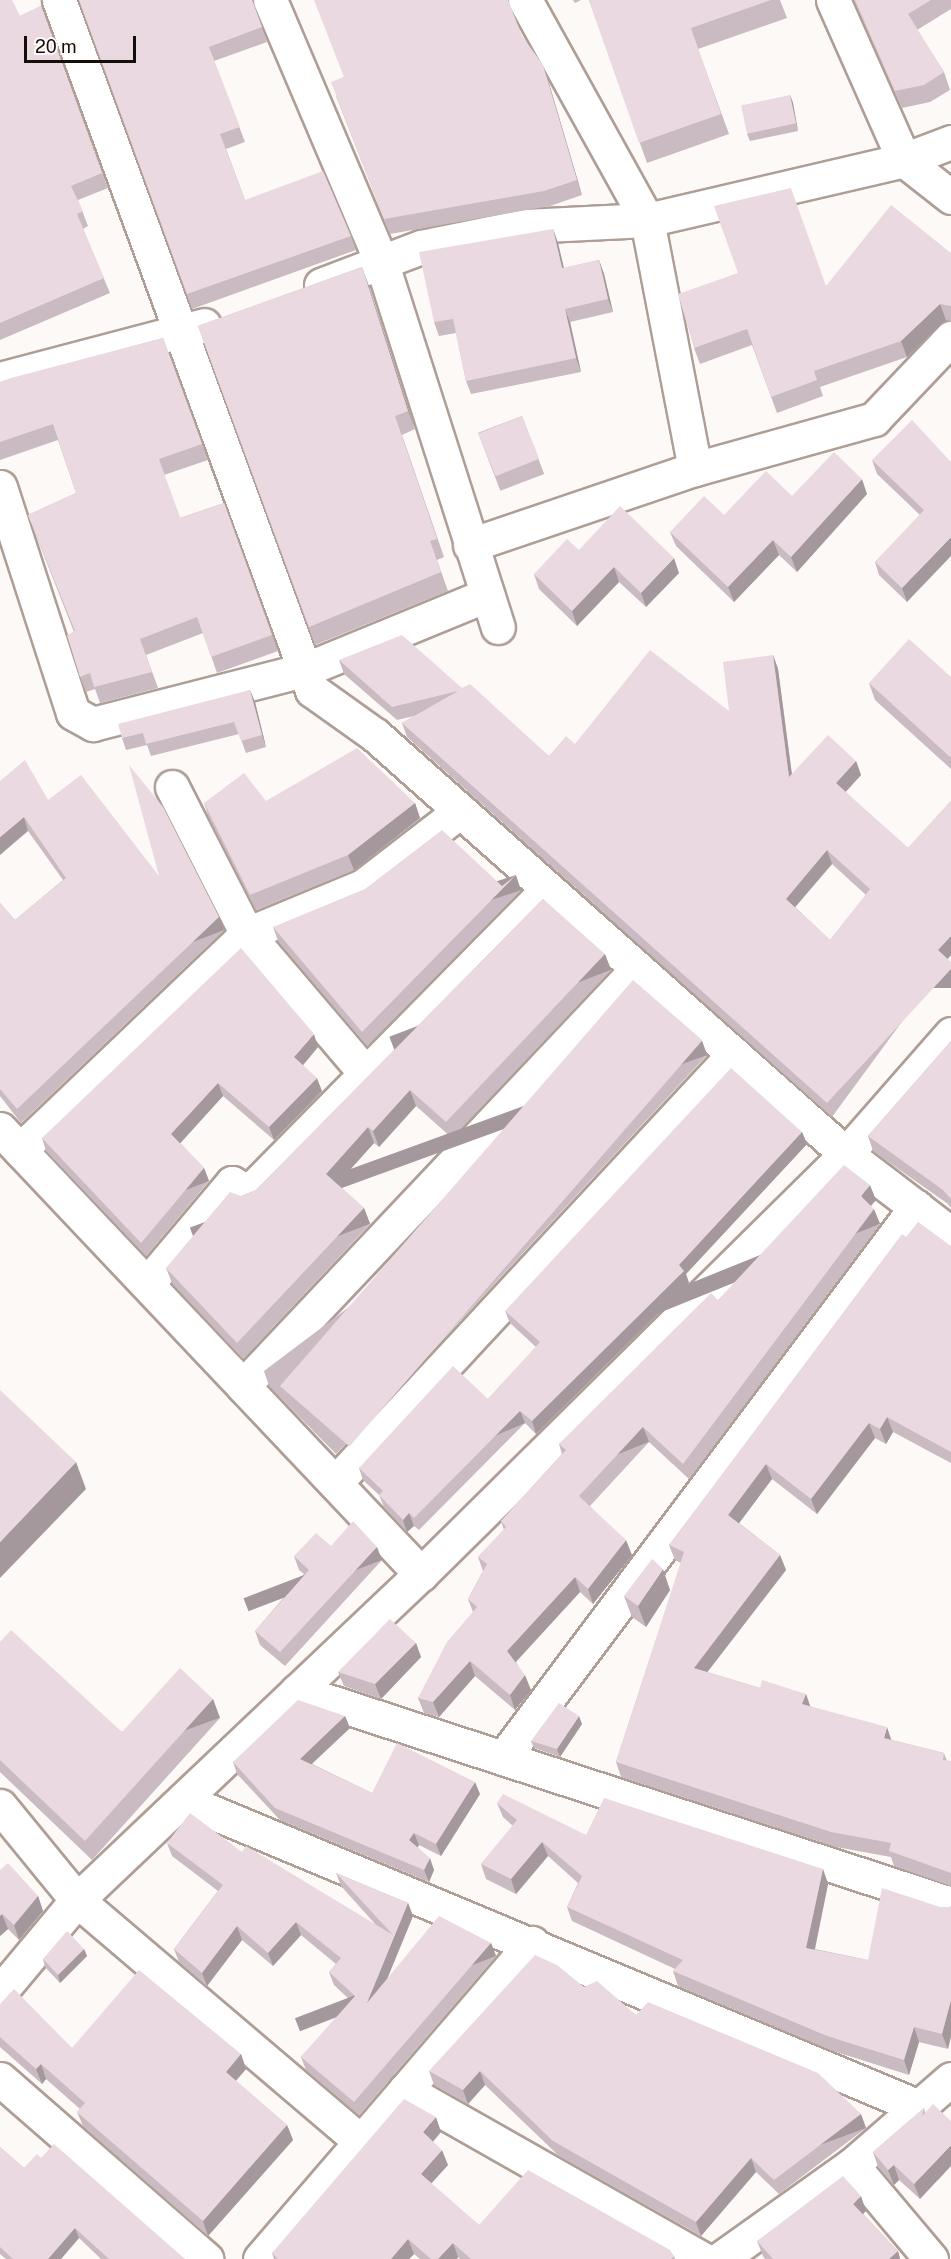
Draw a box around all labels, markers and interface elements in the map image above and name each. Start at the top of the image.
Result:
scale bar [27,24,140,62]
text: 20 m [35,36,77,57]

